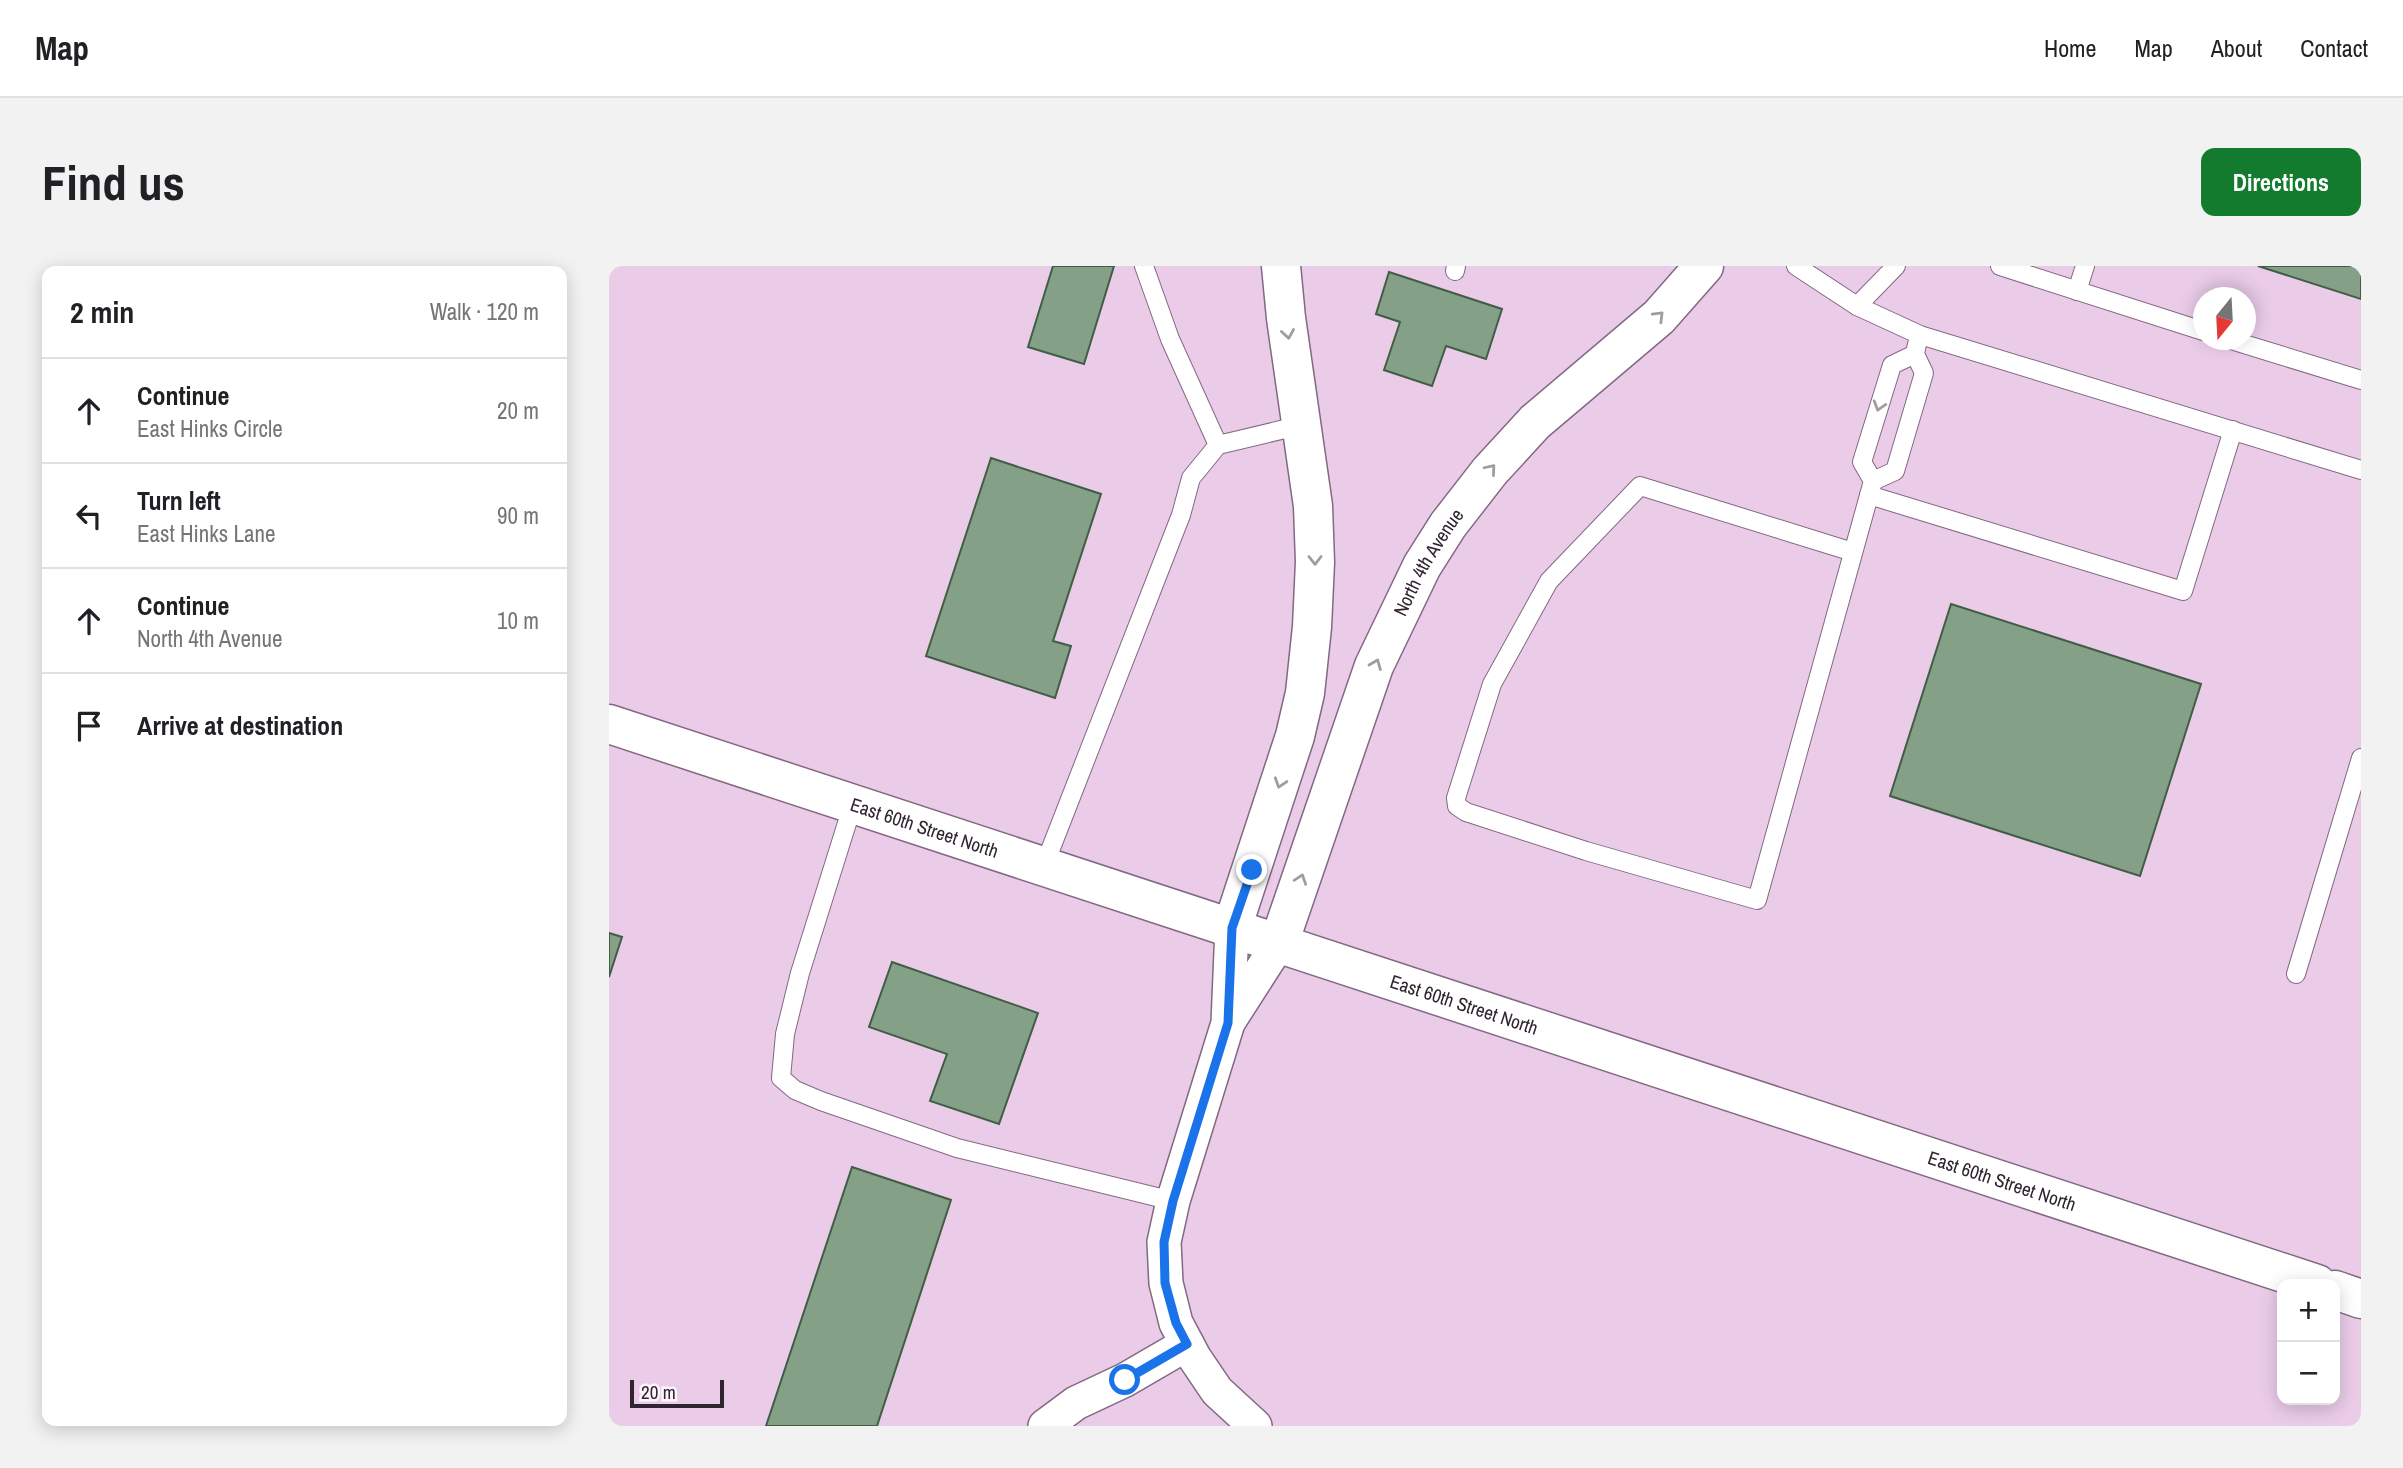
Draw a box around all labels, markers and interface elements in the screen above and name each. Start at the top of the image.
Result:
text: Map [35,26,89,70]
text: Home [2044,32,2096,64]
text: Map [2134,32,2173,64]
text: About [2211,32,2262,64]
text: Contact [2300,32,2368,64]
button: Directions [2201,148,2361,216]
text: Find us [42,149,185,215]
north arrow [2193,287,2256,350]
text: 2 min [70,292,134,332]
text: Walk · 120 m [430,296,539,327]
one-way arrow [1650,311,1663,324]
one-way arrow [1280,328,1295,340]
text: Continue [137,378,229,413]
icon: ahead [70,392,108,430]
text: 20 m [497,395,539,426]
one-way arrow [1873,400,1888,412]
text: East Hinks Circle [137,413,283,444]
one-way arrow [1483,465,1496,477]
text: Turn left [137,483,221,518]
icon: left [70,497,108,535]
text: 90 m [497,500,539,531]
street label: North 4th Avenue [1387,503,1469,620]
text: East Hinks Lane [137,518,275,549]
one-way arrow [1307,554,1322,565]
text: Continue [137,588,229,623]
icon: ahead [70,602,108,640]
text: 10 m [497,605,539,636]
text: North 4th Avenue [137,623,282,654]
one-way arrow [1367,659,1381,671]
icon: arrive [70,707,108,745]
text: Arrive at destination [137,708,343,743]
one-way arrow [1274,776,1288,789]
street label: East 60th Street North [847,791,1002,864]
route end [1236,854,1267,885]
one-way arrow [1293,873,1307,885]
street label: East 60th Street North [1387,968,1542,1041]
street label: East 60th Street North [1925,1144,2079,1217]
map controls [2277,1279,2340,1405]
button: + [2277,1279,2340,1342]
button: − [2277,1342,2340,1405]
route start [1109,1364,1140,1395]
scale bar [630,1377,725,1409]
text: 20 m [641,1379,676,1405]

